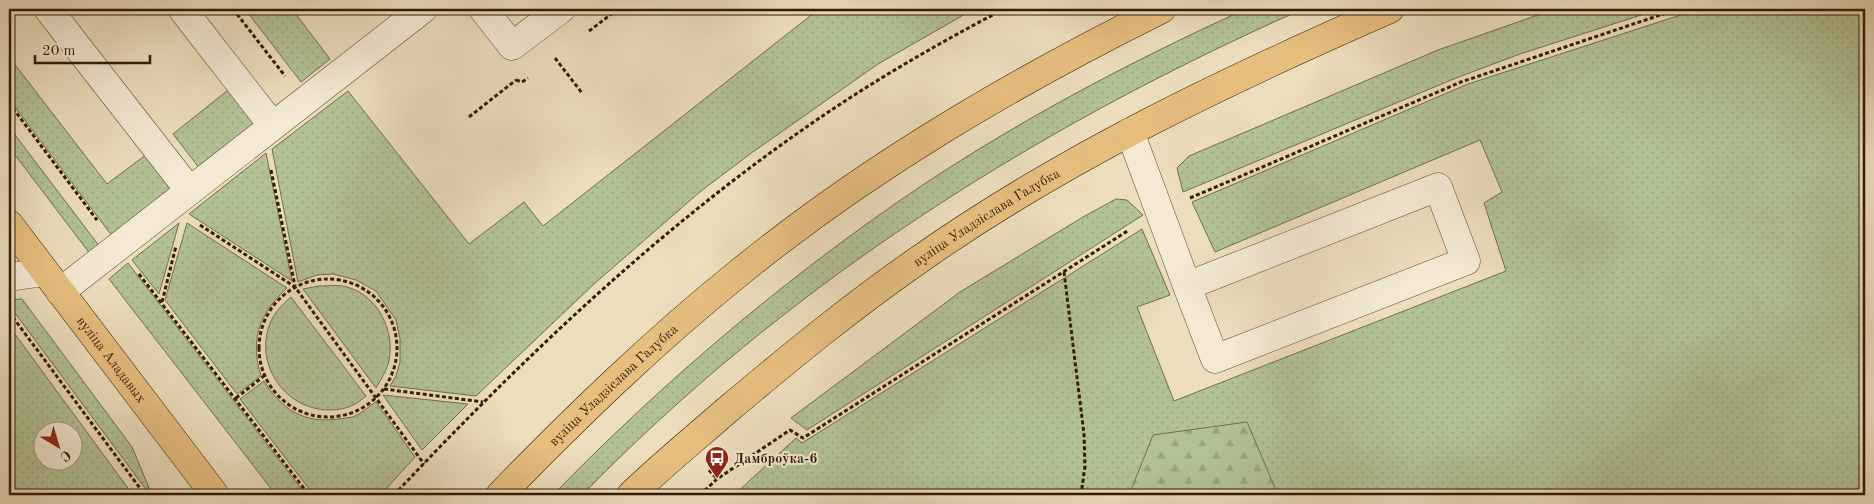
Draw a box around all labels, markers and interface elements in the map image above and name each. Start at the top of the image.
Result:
scale bar [35,32,150,64]
text: 20 m [42,44,76,59]
street label: вуліца Уладзіслава Галубка [911,166,1063,269]
street label: вуліца Аладавых [74,314,148,406]
street label: вуліца Уладзіслава Галубка [547,322,681,449]
north arrow [32,422,82,472]
bus stop icon: Дамброўка-6 [704,445,730,479]
text: С [57,447,73,464]
place label: Дамброўка-6 [734,452,817,466]

